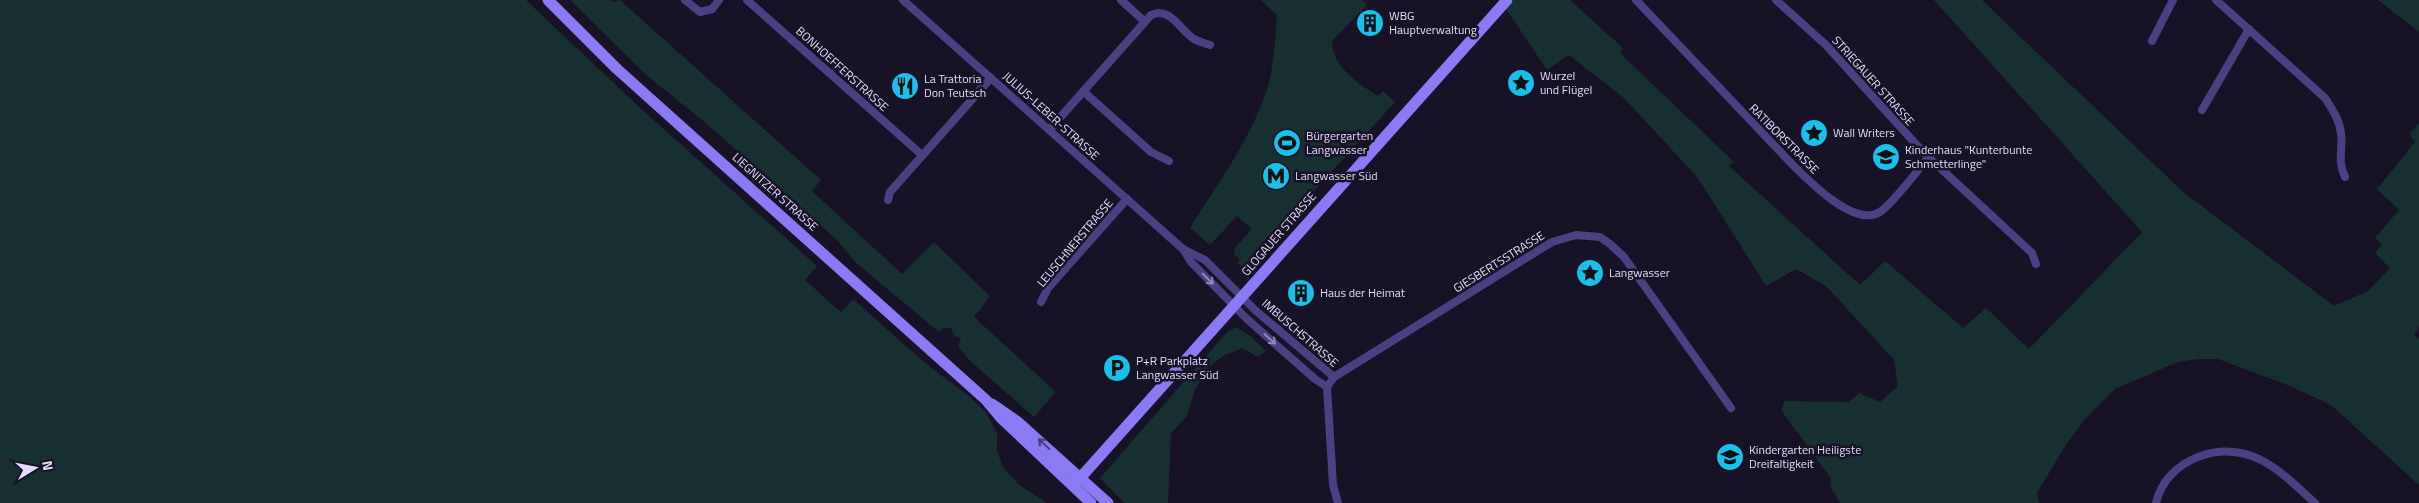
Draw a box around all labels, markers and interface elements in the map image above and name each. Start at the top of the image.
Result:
place label: WBG Hauptverwaltung [1389,6,1477,39]
building icon: WBG Hauptverwaltung [1355,8,1385,38]
street label: BONHOEFFERSTRASSE [792,22,893,116]
street label: STRIEGAUER STRASSE [1828,31,1919,130]
place label: Wurzel und Flügel [1540,66,1592,99]
street label: JULIUS-LEBER-STRASSE [999,67,1104,165]
place icon: Wurzel und Flügel [1506,68,1536,98]
place label: La Trattoria Don Teutsch [924,69,986,102]
restaurant icon: La Trattoria Don Teutsch [890,71,920,101]
street label: RATIBORSTRASSE [1745,99,1824,178]
place icon: Wall Writers [1799,118,1829,148]
place label: Wall Writers [1833,123,1895,142]
place label: Bürgergarten Langwasser [1306,126,1373,159]
sports icon: Bürgergarten Langwasser [1272,128,1302,158]
place label: Kinderhaus "Kunterbunte Schmetterlinge" [1905,140,2032,173]
school or university icon: Kinderhaus "Kunterbunte Schmetterlinge" [1871,142,1901,172]
street label: LIEGNITZER STRASSE [728,148,823,236]
metro station icon: Langwasser Süd [1261,161,1291,191]
place label: Langwasser Süd [1295,166,1378,185]
street label: GLOGAUER STRASSE [1237,187,1321,280]
street label: LEUSCHNERSTRASSE [1032,194,1118,291]
street label: GIESBERTSSTRASSE [1449,226,1548,297]
place icon: Langwasser [1575,258,1605,288]
place label: Langwasser [1609,263,1670,282]
one-way arrow [1202,272,1214,285]
building icon: Haus der Heimat [1286,278,1316,308]
place label: Haus der Heimat [1320,283,1406,302]
street label: IMBUSCHSTRASSE [1258,294,1343,372]
one-way arrow [1264,334,1277,345]
place label: P+R Parkplatz Langwasser Süd [1136,351,1219,384]
parking icon: P+R Parkplatz Langwasser Süd [1102,353,1132,383]
one-way arrow [1037,439,1050,450]
place label: Kindergarten Heiligste Dreifaltigkeit [1749,440,1861,473]
school or university icon: Kindergarten Heiligste Dreifaltigkeit [1715,442,1745,472]
north arrow [10,443,60,493]
text: N [37,459,59,472]

